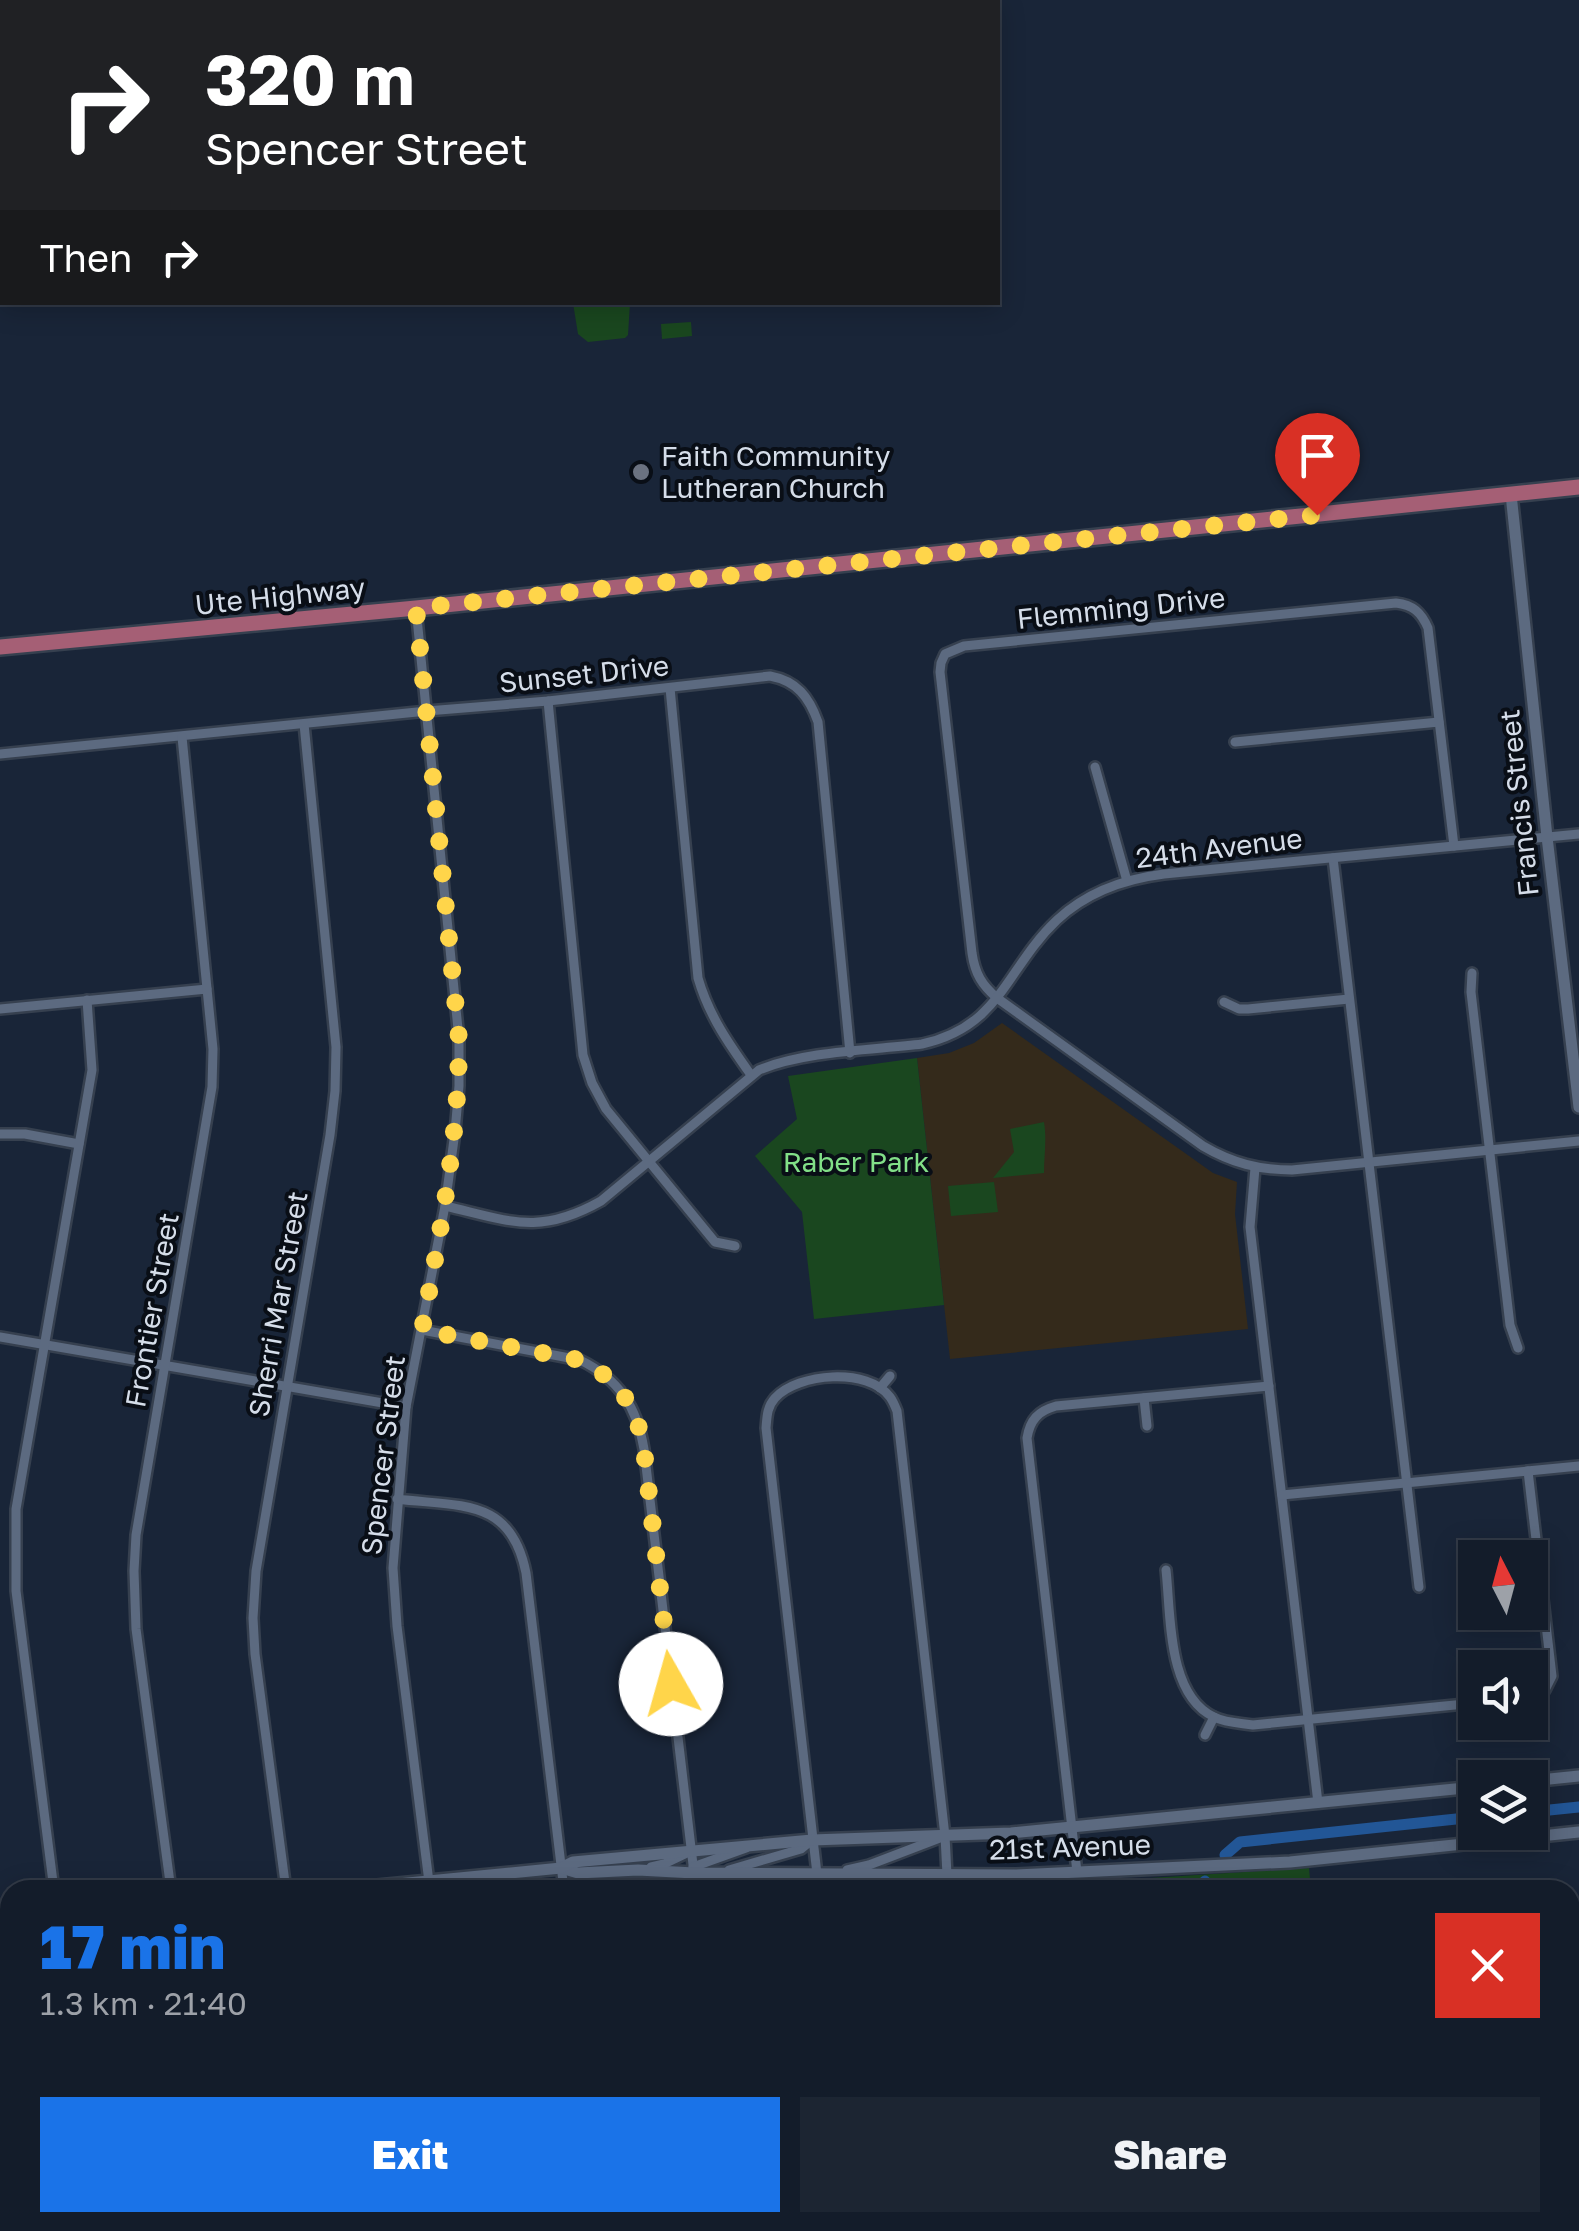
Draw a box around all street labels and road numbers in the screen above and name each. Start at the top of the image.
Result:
street label: Ute Highway [193,570,367,621]
street label: Flemming Drive [1015,580,1227,635]
street label: Sunset Drive [497,648,671,699]
street label: Francis Street [1492,708,1545,898]
street label: 24th Avenue [1134,821,1304,874]
street label: Sherri Mar Street [241,1189,314,1419]
street label: Frontier Street [118,1210,185,1410]
street label: Spencer Street [354,1353,411,1557]
street label: 21st Avenue [989,1827,1151,1866]

